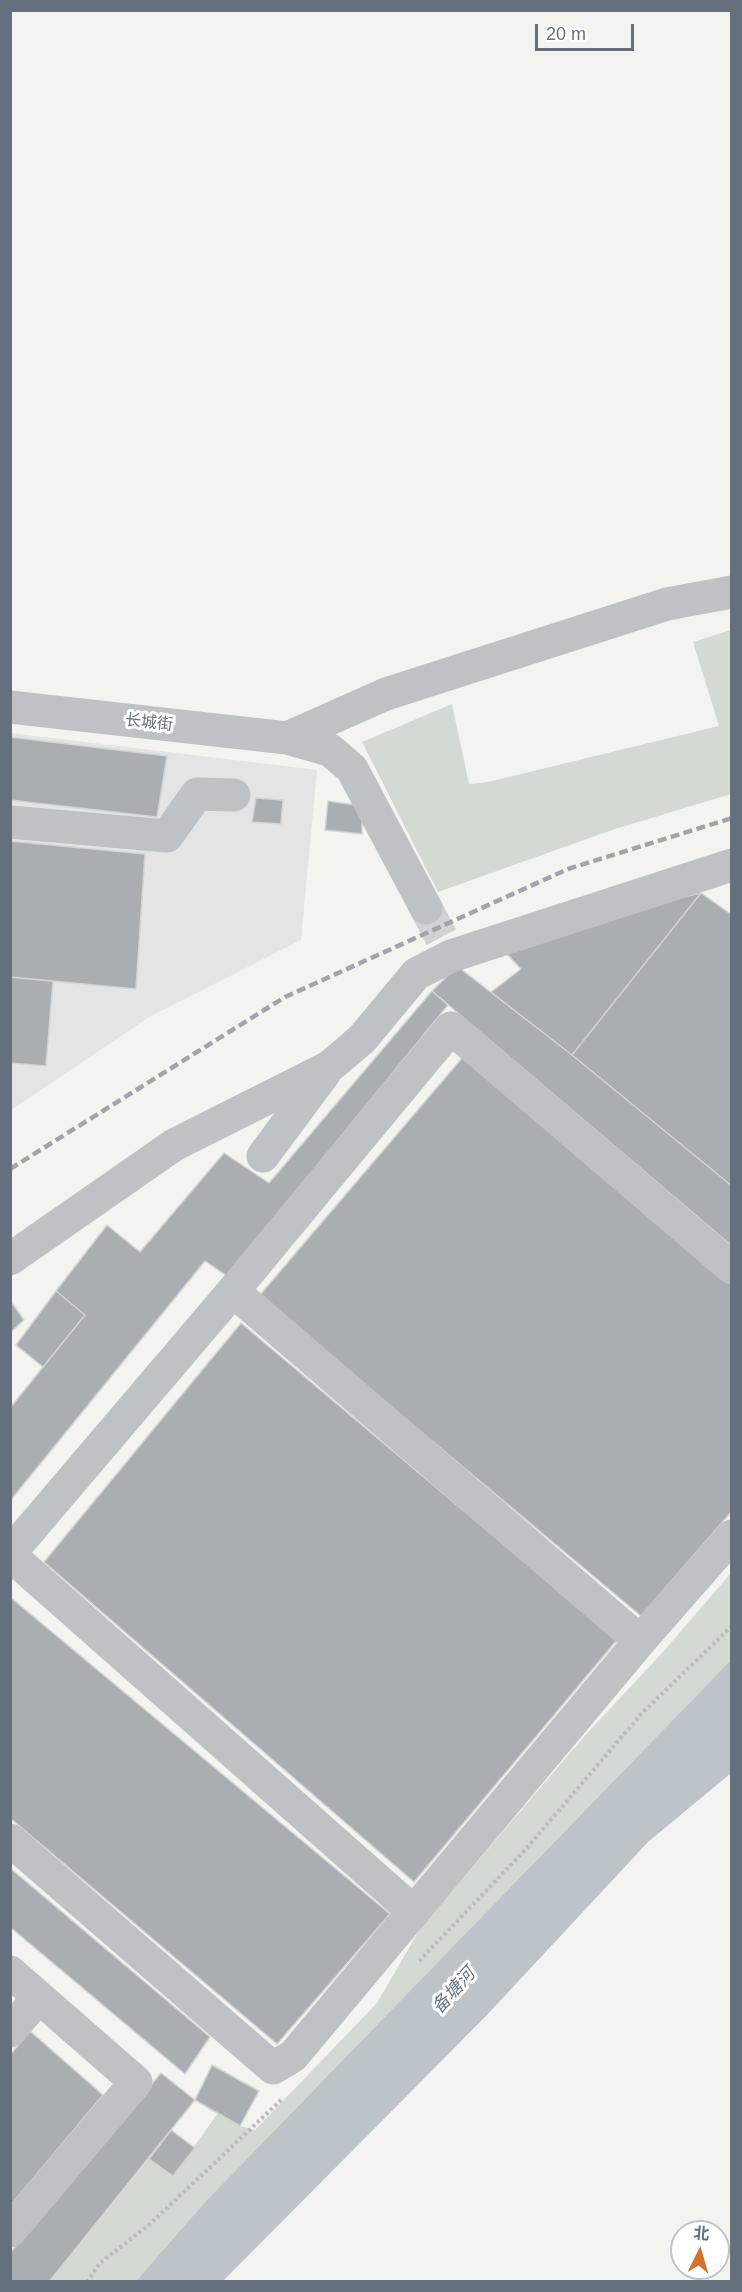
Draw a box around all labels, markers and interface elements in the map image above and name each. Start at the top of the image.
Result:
scale bar [538,12,637,50]
text: 20 m [546,24,586,44]
street label: 长城街 [124,711,174,735]
water label: 备塘河 [428,1964,480,2018]
north arrow [670,2220,730,2280]
text: 北 [693,2224,710,2243]

